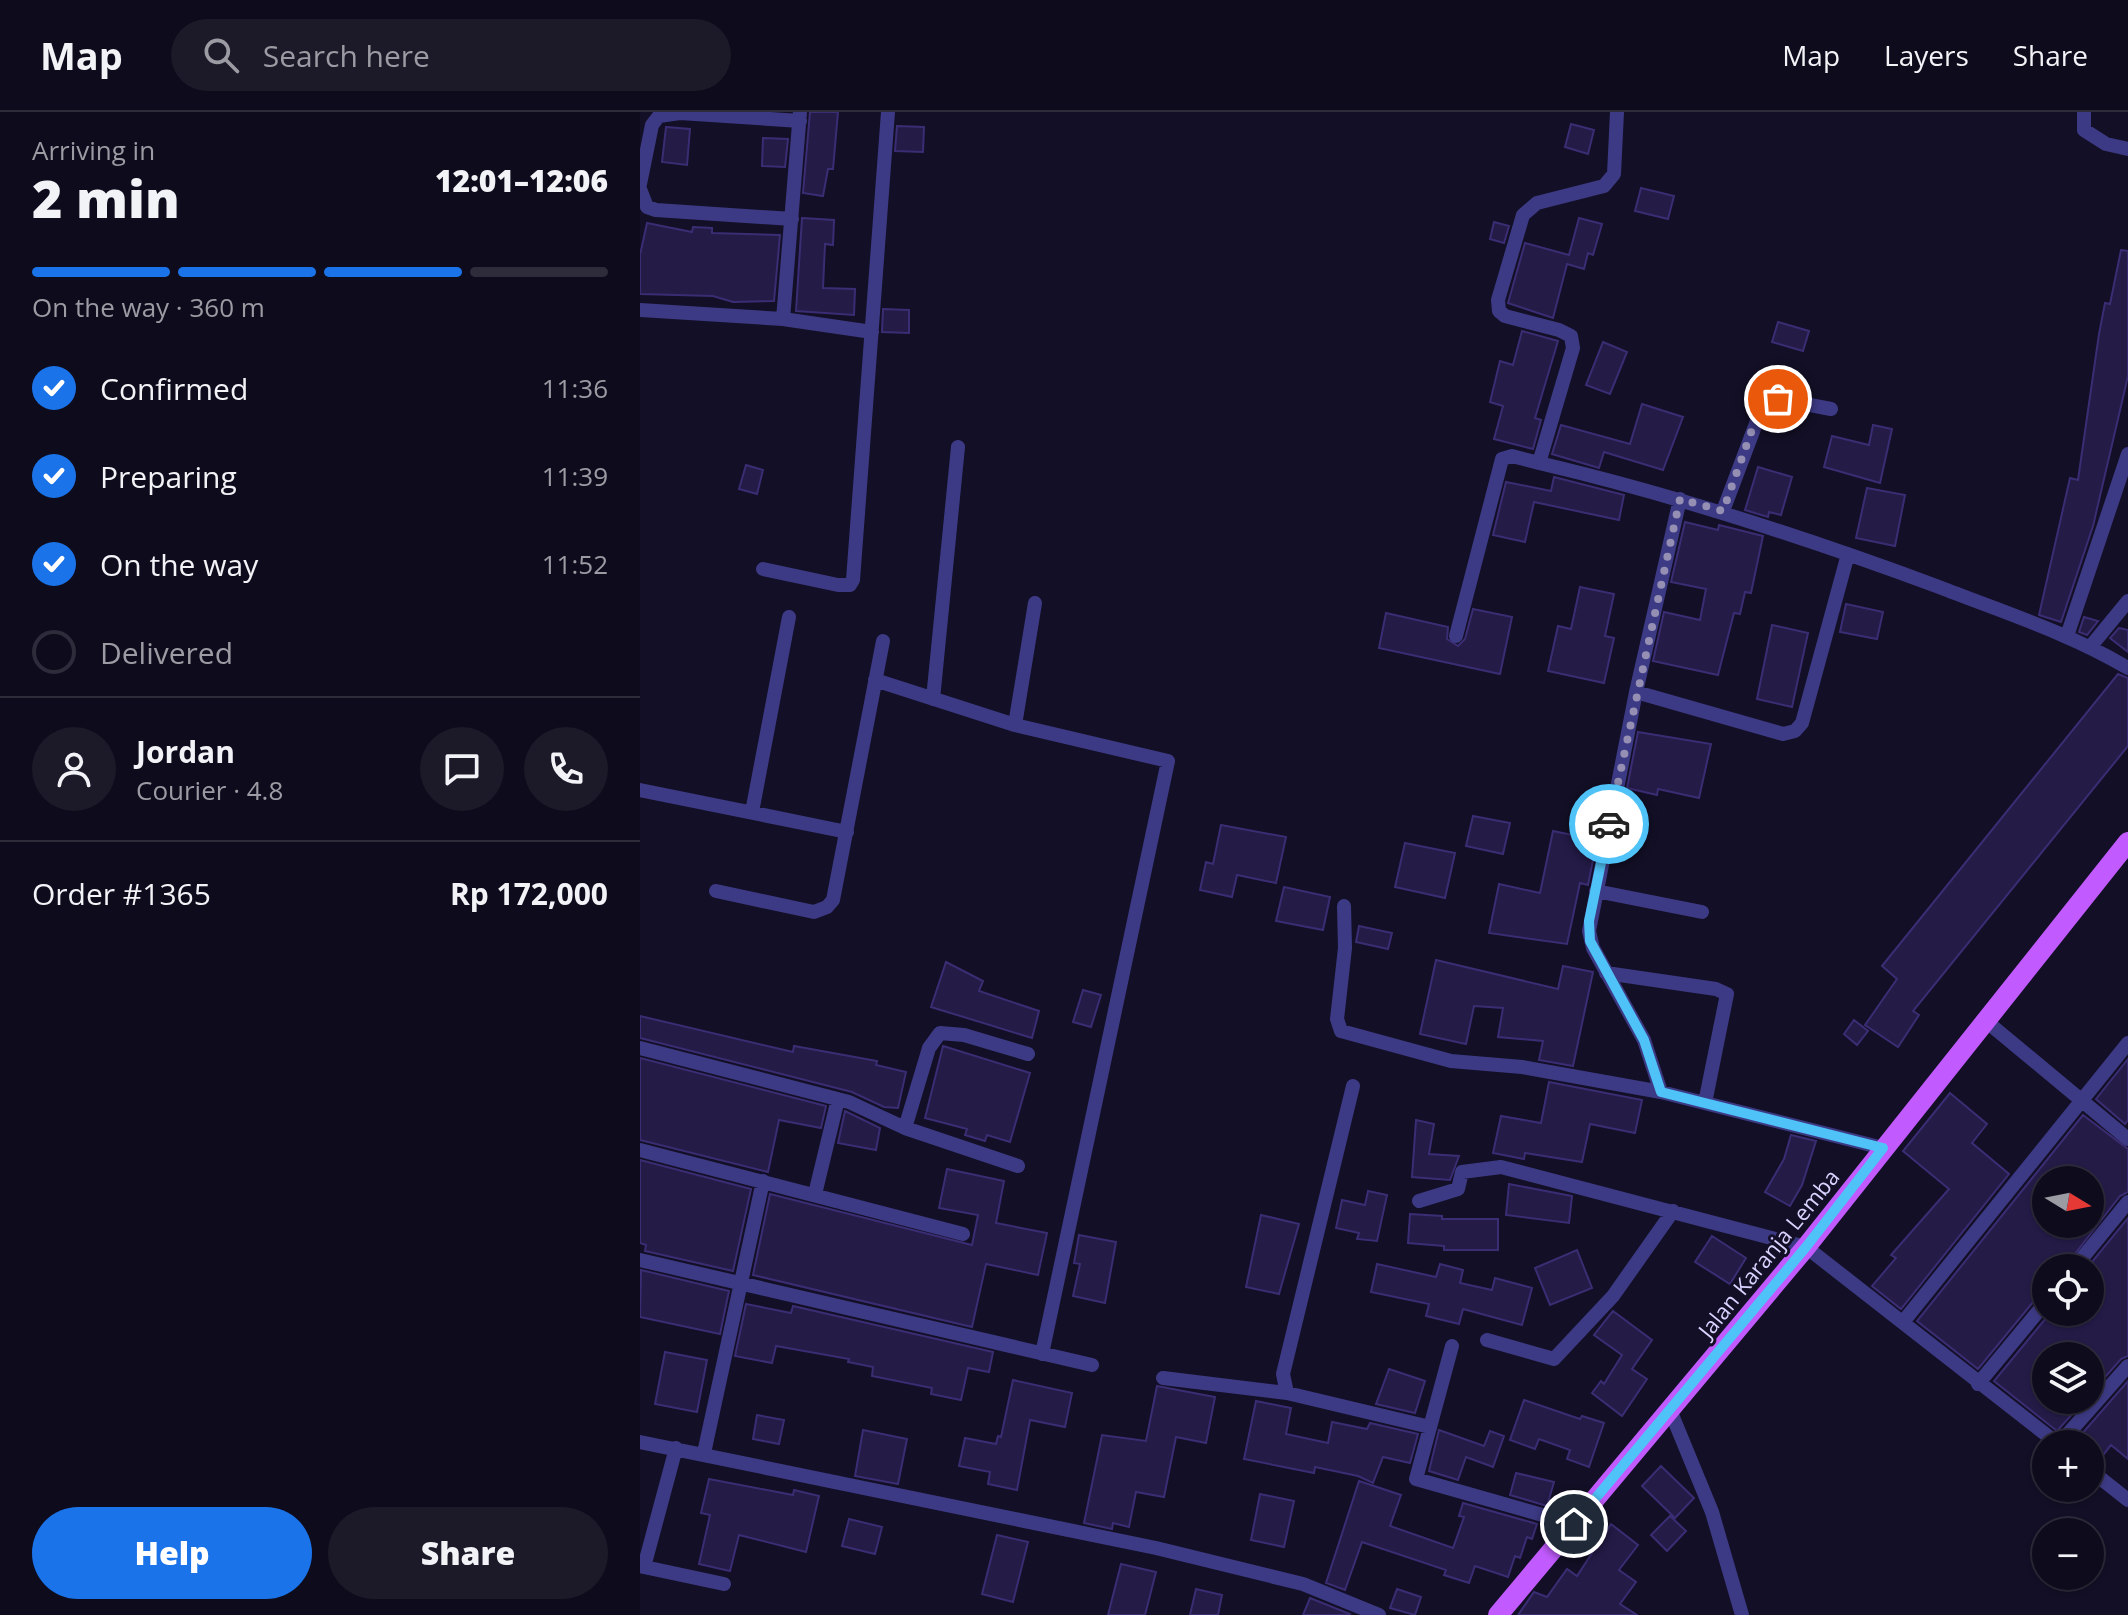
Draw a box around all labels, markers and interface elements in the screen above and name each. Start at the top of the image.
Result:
search box [171,19,731,91]
text: Map [40,29,123,81]
icon: search [199,33,243,77]
text: Search here [263,35,430,76]
text: Map [1782,36,1840,74]
text: Layers [1884,36,1969,74]
text: Share [2013,36,2088,74]
text: Arriving in [32,132,155,168]
text: 12:01–12:06 [435,160,608,201]
text: 2 min [32,162,180,233]
text: On the way · 360 m [32,289,265,325]
pin [1744,365,1812,433]
icon: check [32,366,76,410]
text: Confirmed [100,368,248,409]
text: 11:36 [542,370,608,406]
icon: bag [1756,377,1800,421]
icon: check [32,454,76,498]
text: Preparing [100,456,237,497]
text: 11:39 [542,458,608,494]
icon: check [32,542,76,586]
text: On the way [100,544,258,585]
text: 11:52 [542,546,608,582]
text: Delivered [100,632,233,673]
button: person [32,727,116,811]
button: chat [420,727,504,811]
button: phone [524,727,608,811]
text: Jordan [136,731,235,772]
text: Courier · 4.8 [136,772,283,808]
courier [1569,784,1649,864]
icon: car [1587,802,1631,846]
text: Order #1365 [32,873,211,914]
text: Rp 172,000 [450,873,608,914]
street label: Jalan Karanja Lemba [1689,1162,1845,1345]
north arrow [2032,1166,2104,1238]
map controls [2032,1166,2104,1590]
button: locate [2032,1254,2104,1326]
button: layers [2032,1342,2104,1414]
button: + [2032,1430,2104,1502]
pin [1540,1490,1608,1558]
icon: home [1552,1502,1596,1546]
button: Help [32,1507,312,1599]
button: Share [328,1507,608,1599]
button: − [2032,1518,2104,1590]

